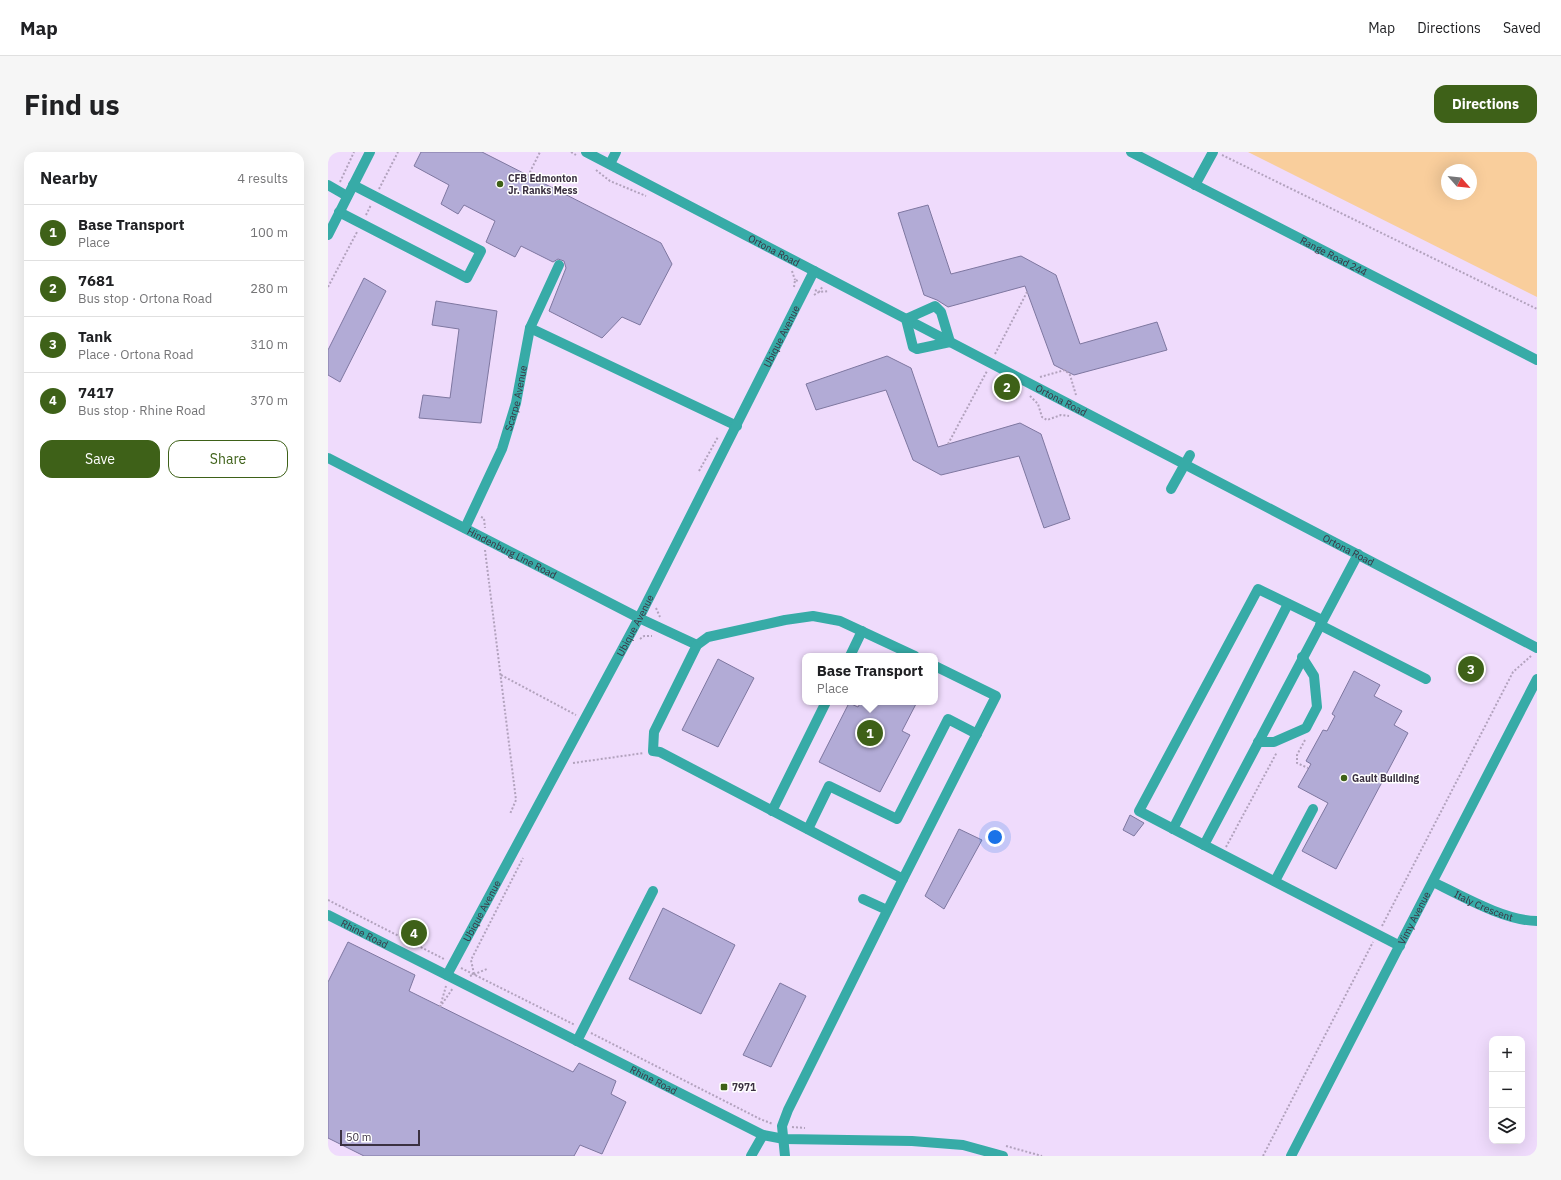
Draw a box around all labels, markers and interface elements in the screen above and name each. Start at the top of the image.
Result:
text: Map [20,16,58,40]
text: Map [1368,19,1395,37]
text: Directions [1417,19,1481,37]
text: Saved [1503,19,1541,37]
button: Directions [1434,85,1537,123]
text: Find us [24,86,120,123]
north arrow [1441,164,1477,200]
text: Nearby [40,167,98,189]
text: 4 results [237,170,288,187]
place label: CFB Edmonton Jr. Ranks Mess [508,172,577,197]
marker: CFB Edmonton Jr. Ranks Mess [495,179,505,189]
text: Base Transport [78,215,185,234]
text: 1 [49,224,57,241]
text: 100 m [250,224,288,241]
street label: Ortona Road [746,231,802,269]
street label: Range Road 244 [1298,233,1370,279]
text: Place [78,234,110,251]
text: 7681 [78,271,114,290]
text: 2 [49,280,57,297]
text: 280 m [250,280,288,297]
text: Bus stop · Ortona Road [78,290,212,307]
street label: Ubique Avenue [760,302,802,369]
text: Tank [78,327,112,346]
text: 3 [49,336,57,353]
text: 310 m [250,336,288,353]
text: Place · Ortona Road [78,346,193,363]
street label: Scarpe Avenue [501,364,529,432]
pin: 2 [994,372,1020,402]
street label: Ortona Road [1033,381,1089,419]
text: 7417 [78,383,114,402]
text: 4 [49,392,57,409]
text: 370 m [250,392,288,409]
text: Bus stop · Rhine Road [78,402,206,419]
button: Save [40,440,160,478]
button: Share [168,440,288,478]
street label: Hindenburg Line Road [465,524,559,581]
street label: Ortona Road [1321,531,1376,568]
street label: Ubique Avenue [613,592,657,658]
popup [802,653,938,705]
pin: 3 [1458,654,1484,684]
text: Base Transport [817,661,923,680]
text: Place [817,680,849,697]
pin: 1 [857,718,883,748]
place label: Gault Building [1352,772,1419,785]
marker: Gault Building [1339,773,1349,783]
your location [985,827,1005,847]
street label: Ubique Avenue [460,877,504,944]
street label: Italy Crescent [1452,887,1515,924]
street label: Vimy Avenue [1395,889,1433,947]
street label: Rhine Road [339,916,390,951]
pin: 4 [401,918,427,948]
map controls [1489,1036,1525,1144]
button: + [1489,1036,1525,1072]
street label: Rhine Road [628,1062,679,1097]
button: − [1489,1072,1525,1108]
place label: 7971 [732,1081,756,1094]
marker: 7971 [719,1082,729,1092]
button: layers [1489,1108,1525,1144]
scale bar [340,1128,420,1147]
text: 50 m [346,1130,371,1144]

